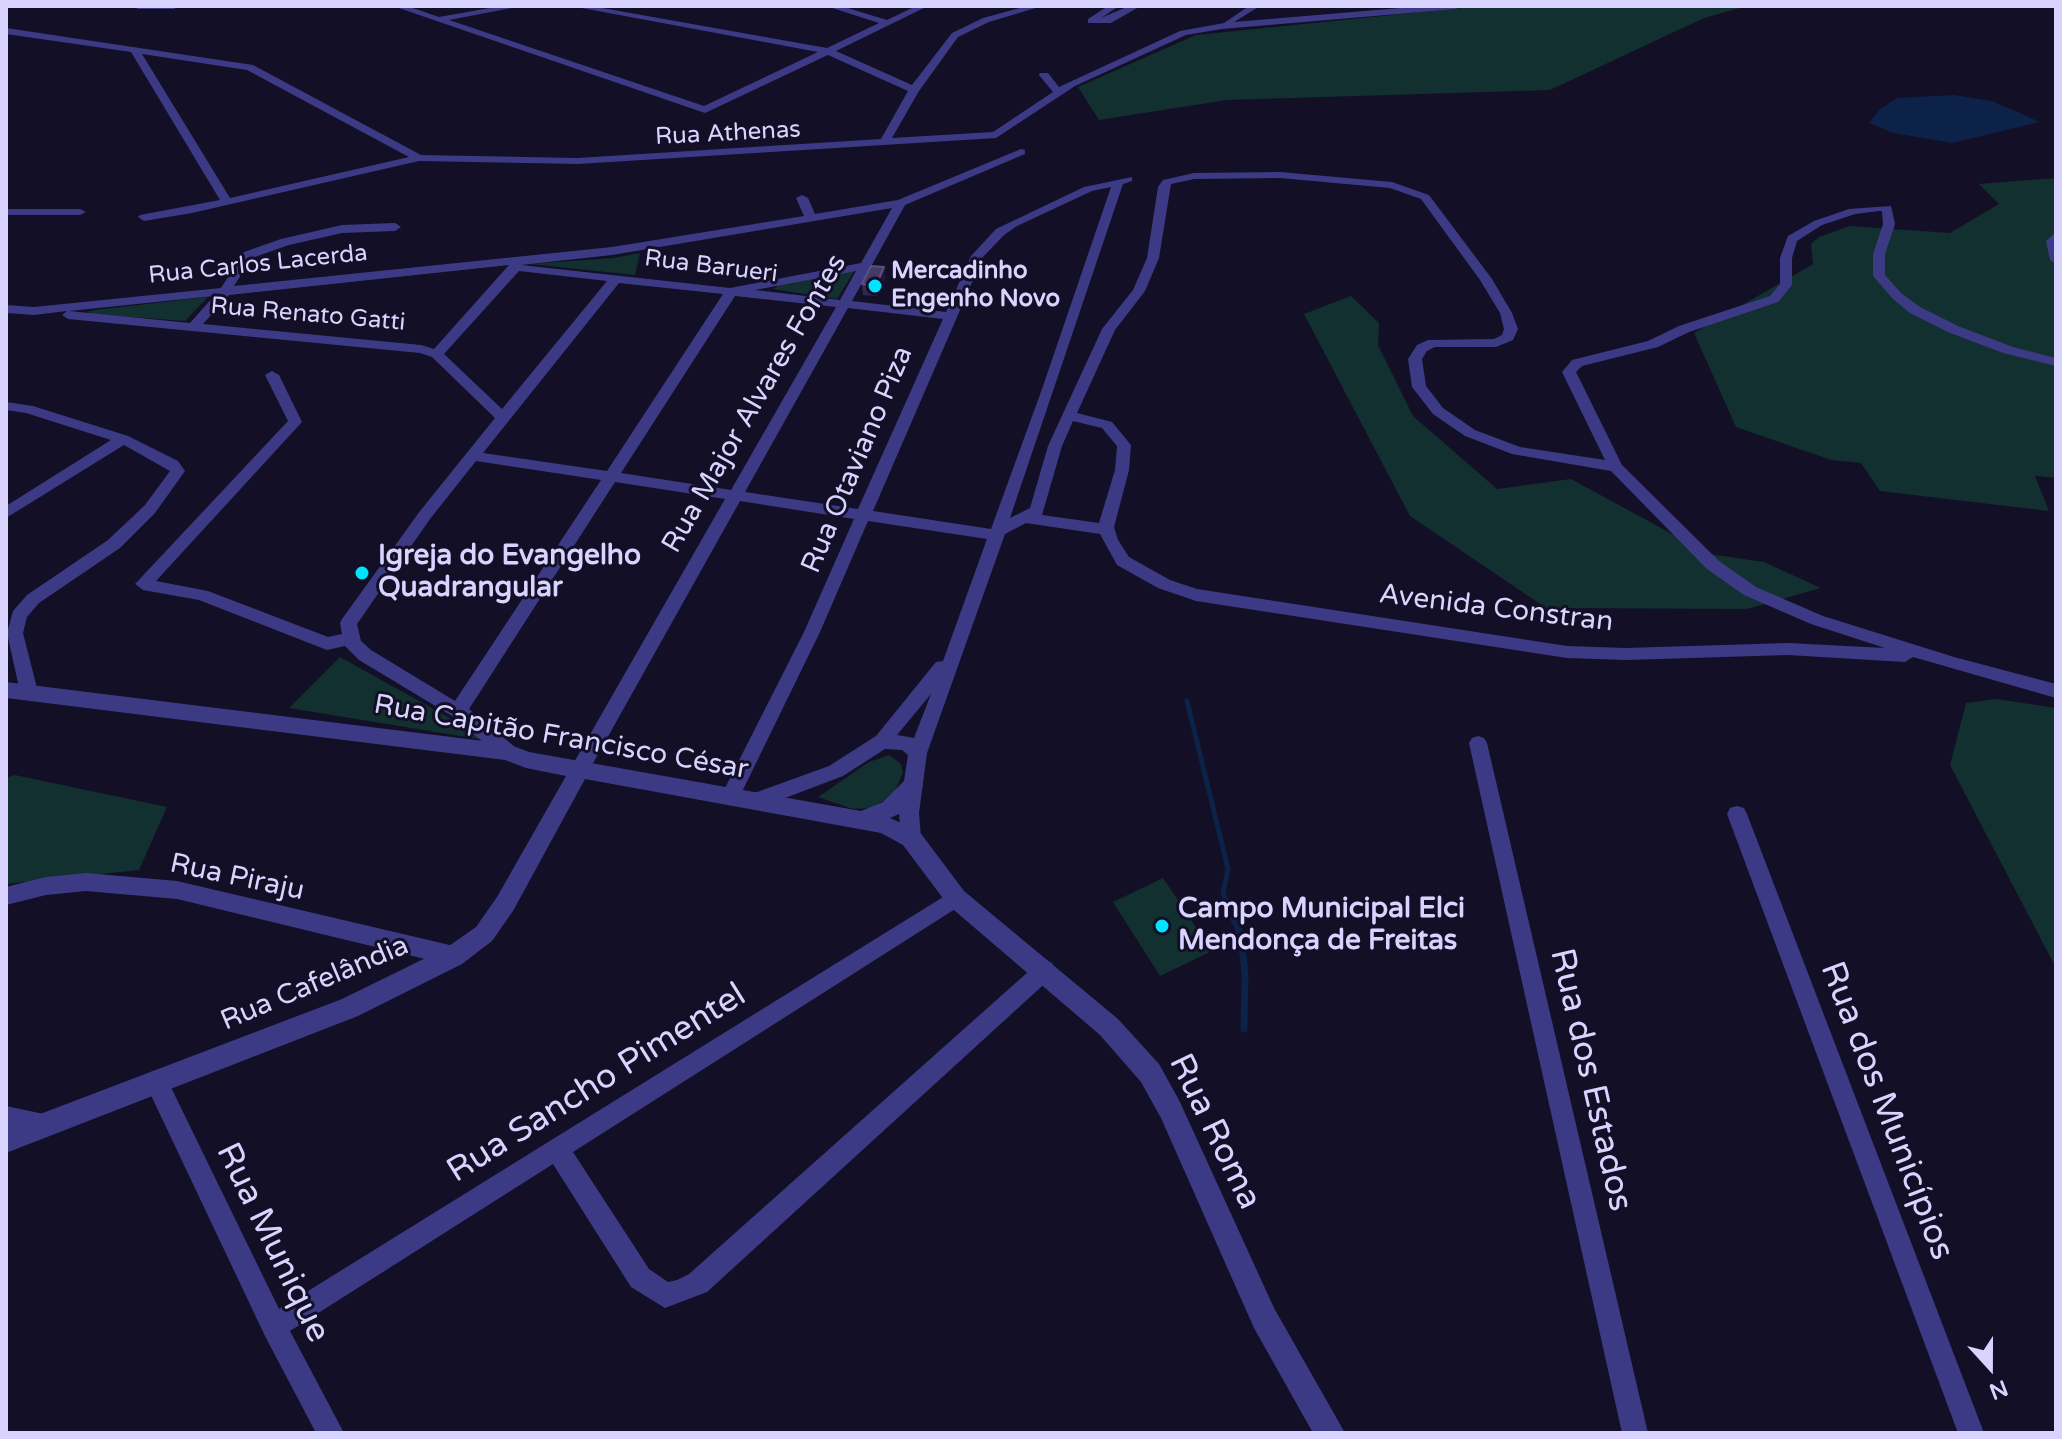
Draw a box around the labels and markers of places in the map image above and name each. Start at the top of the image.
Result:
place label: Mercadinho Engenho Novo [891,258,1060,314]
marker: Mercadinho Engenho Novo [866,277,884,295]
place label: Igreja do Evangelho Quadrangular [378,540,641,606]
marker: Igreja do Evangelho Quadrangular [353,564,371,582]
place label: Campo Municipal Elci Mendonça de Freitas [1178,893,1465,959]
marker: Campo Municipal Elci Mendonça de Freitas [1153,917,1171,935]

